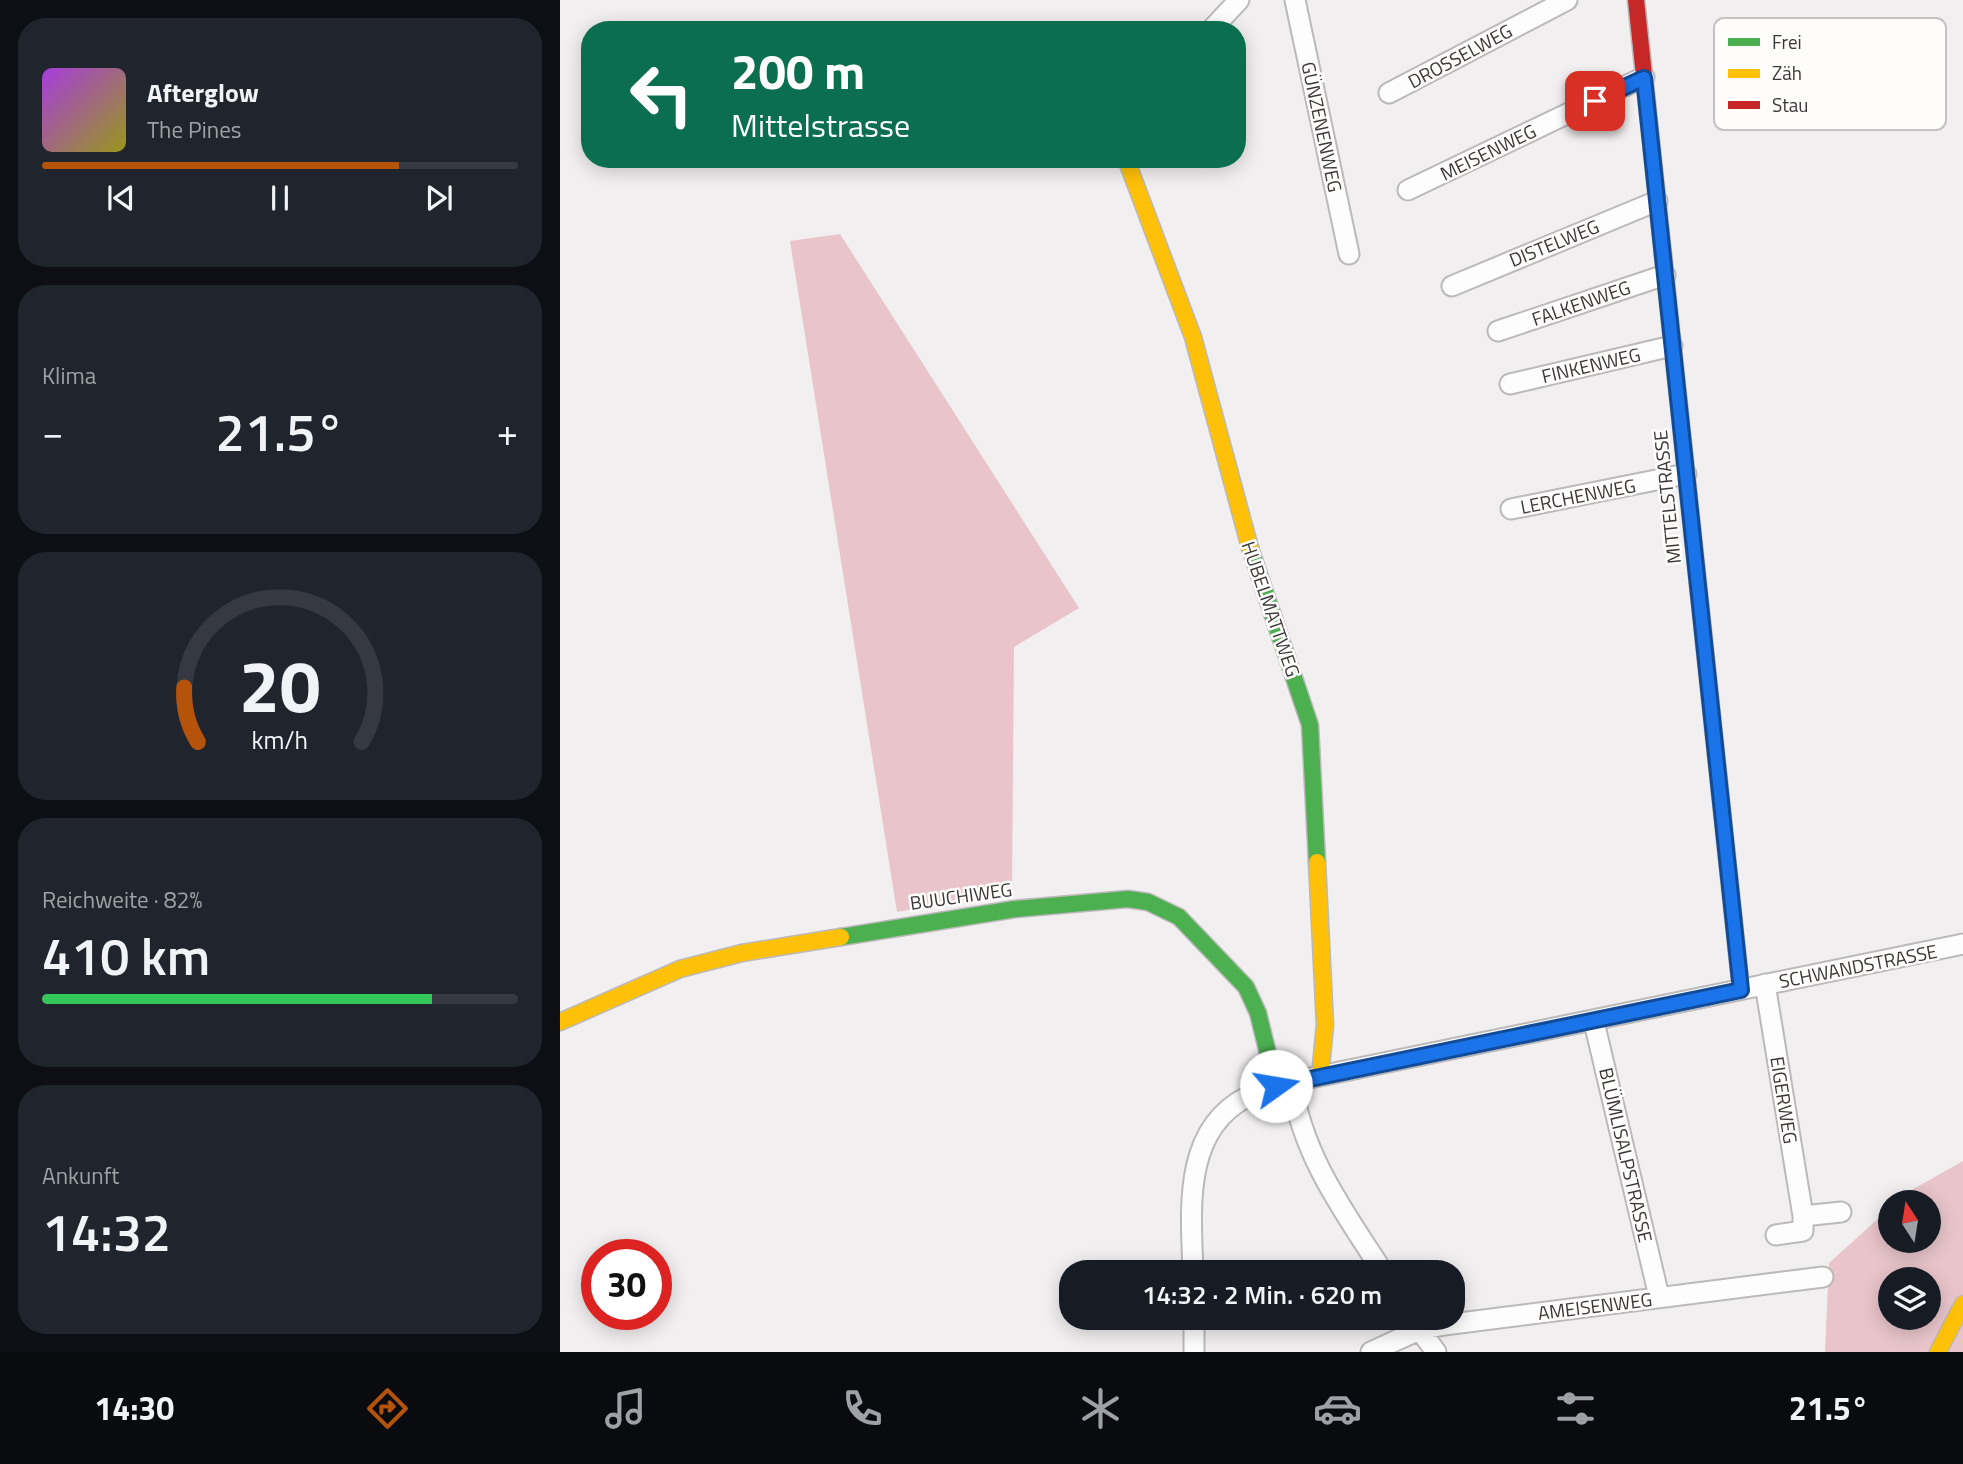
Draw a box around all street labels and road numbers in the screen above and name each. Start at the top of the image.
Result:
street label: DROSSELWEG [1402,16,1517,95]
street label: GÜNZENENWEG [1295,59,1350,195]
street label: MEISENWEG [1435,116,1541,187]
street label: DISTELWEG [1504,211,1603,274]
street label: FALKENWEG [1527,272,1634,333]
street label: FINKENWEG [1539,339,1643,390]
street label: MITTELSTRASSE [1645,429,1688,565]
street label: LERCHENWEG [1518,470,1638,521]
street label: HUBELMATTWEG [1235,537,1308,681]
street label: BUUCHIWEG [908,874,1014,917]
street label: SCHWANDSTRASSE [1776,936,1939,995]
street label: EIGERWEG [1763,1054,1806,1146]
street label: BLÜMLISALPSTRASSE [1592,1065,1661,1245]
street label: AMEISENWEG [1536,1284,1654,1327]

